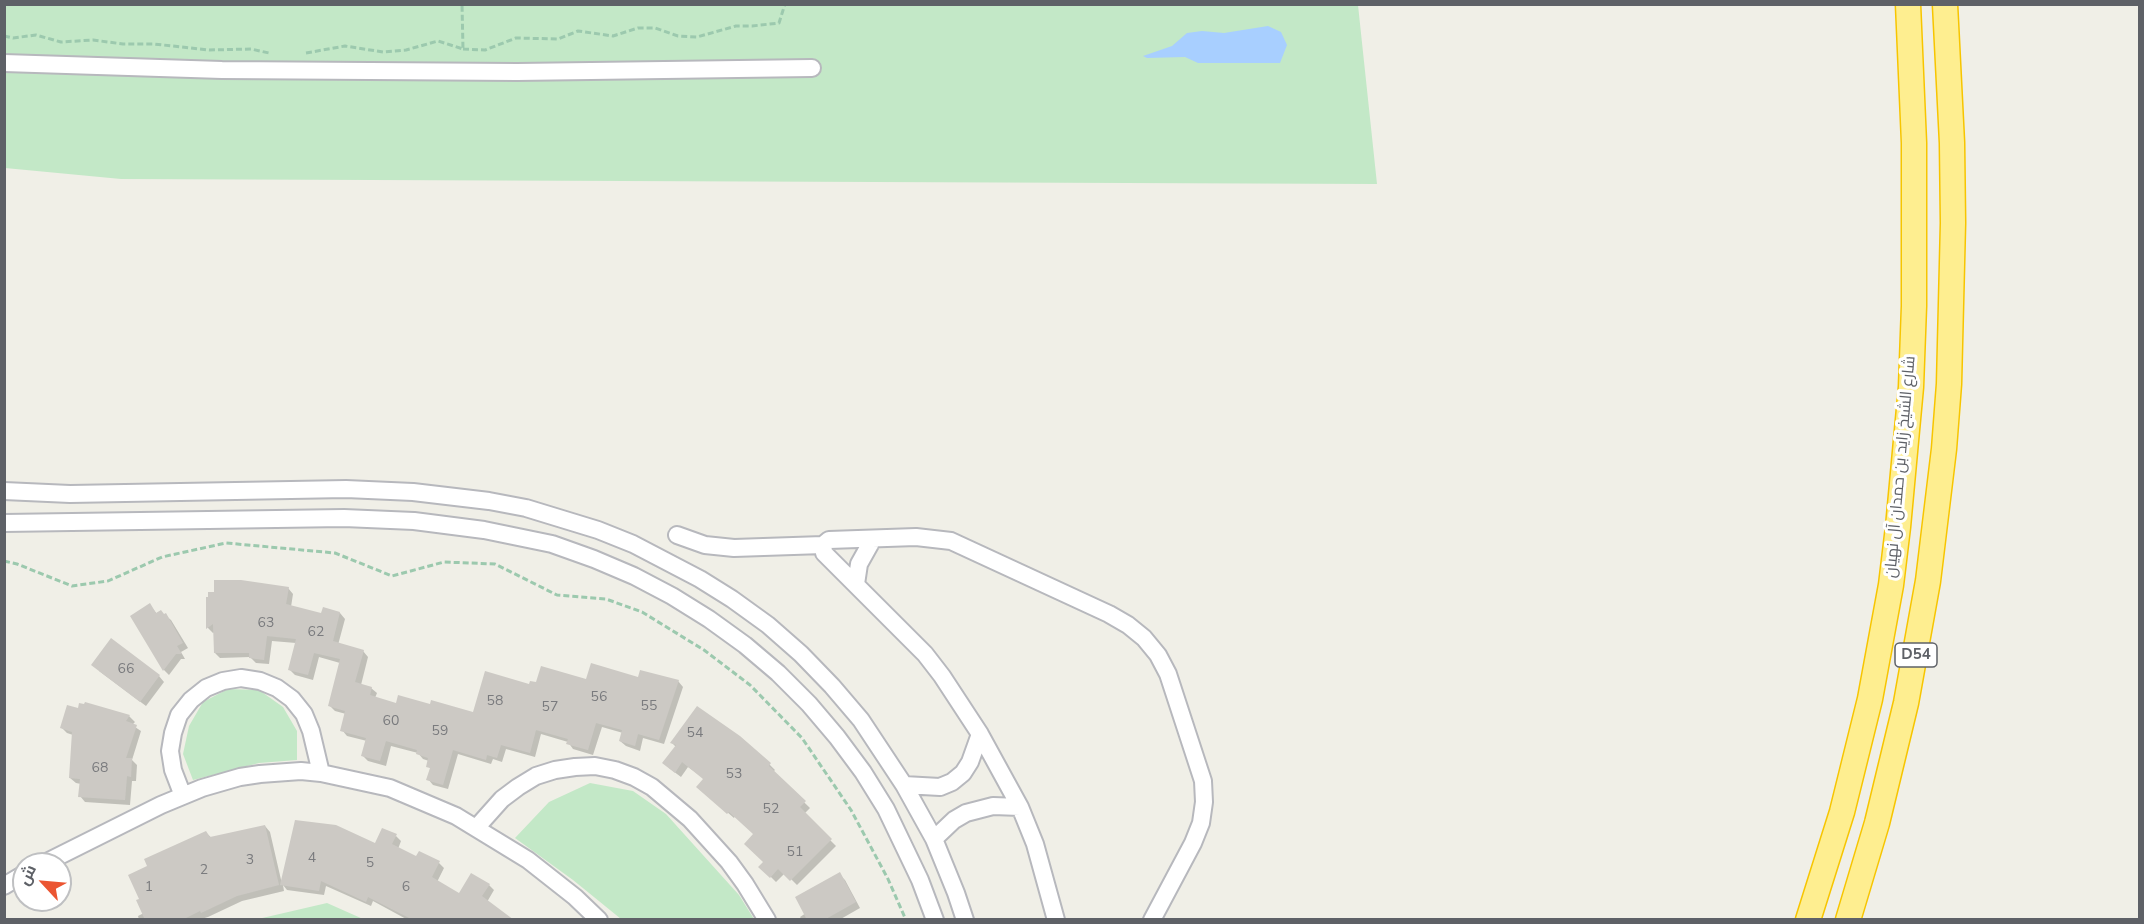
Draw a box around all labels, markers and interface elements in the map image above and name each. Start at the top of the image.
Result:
street label: شارع الشيخ زايد بن حمدان آل نهيان [1882,355,1920,579]
house number: 63 [258,616,274,632]
house number: 62 [308,625,324,641]
road number: D54 [1895,643,1937,667]
house number: 66 [118,662,134,678]
house number: 56 [591,690,607,706]
house number: 58 [487,694,503,710]
house number: 55 [641,699,657,715]
house number: 57 [542,700,558,716]
house number: 60 [383,714,399,730]
house number: 59 [432,724,448,740]
house number: 54 [687,726,703,742]
house number: 68 [92,761,108,777]
house number: 53 [726,767,742,783]
house number: 52 [763,802,779,818]
house number: 51 [787,845,803,861]
house number: 4 [308,851,316,867]
north arrow [12,852,72,912]
house number: 3 [246,853,254,869]
house number: 5 [366,856,374,872]
text: ش [13,861,42,889]
house number: 2 [200,863,208,879]
house number: 1 [145,880,153,896]
house number: 6 [402,880,410,896]

